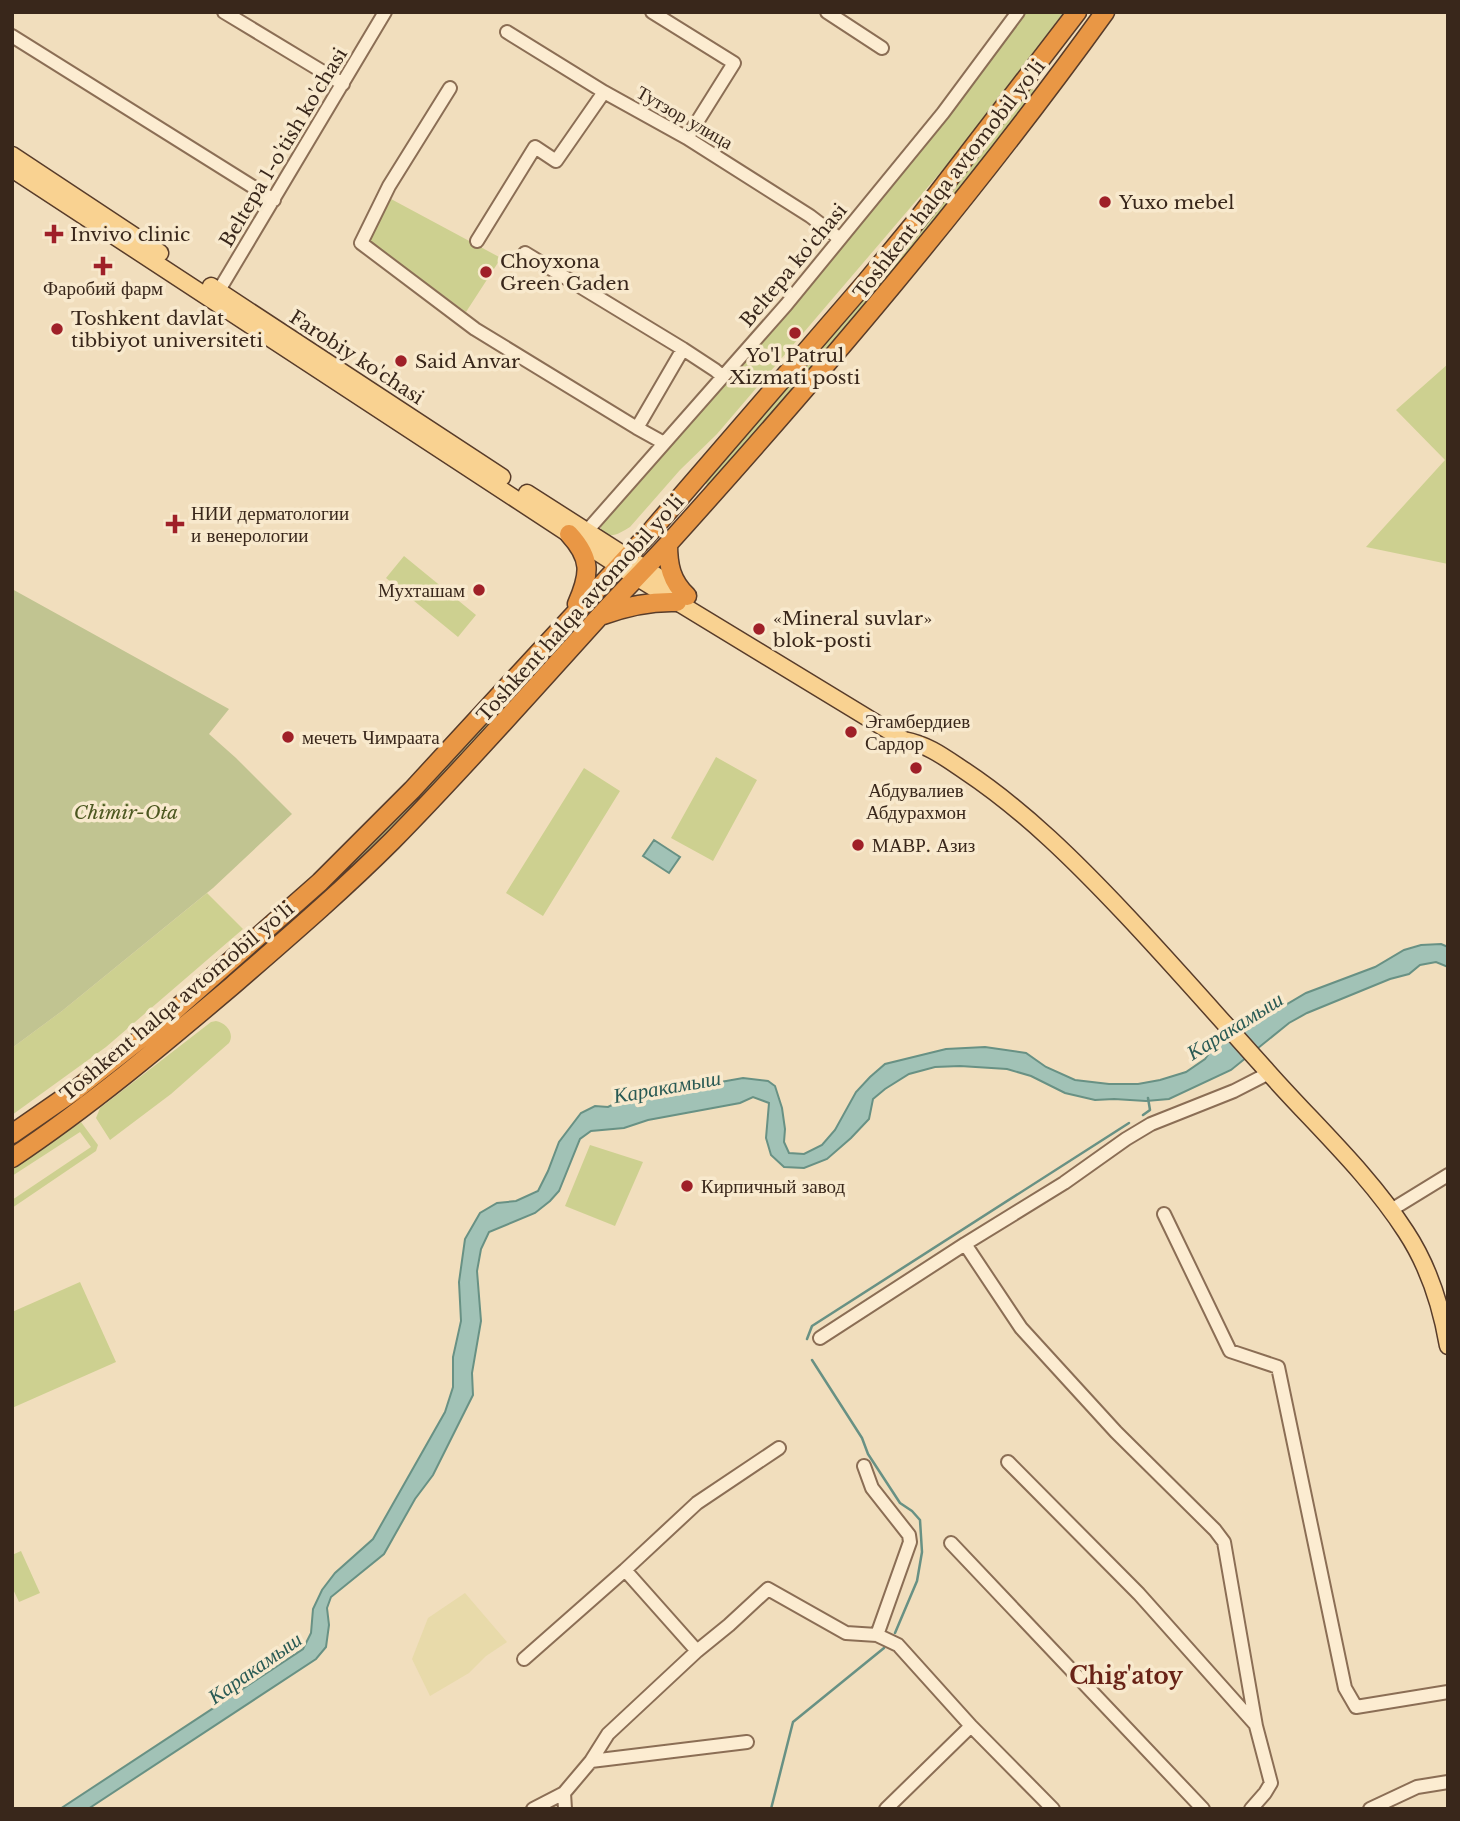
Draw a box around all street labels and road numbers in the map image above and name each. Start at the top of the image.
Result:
street label: Beltepa 1-o'tish ko'chasi [215,43,352,251]
street label: Toshkent halqa avtomobil yo'li [849,55,1050,304]
street label: Тутзор улица [632,81,738,155]
street label: Beltepa ko'chasi [735,199,852,332]
street label: Farobiy ko'chasi [285,305,429,410]
street label: Toshkent halqa avtomobil yo'li [472,490,689,727]
street label: Toshkent halqa avtomobil yo'li [56,897,299,1106]

